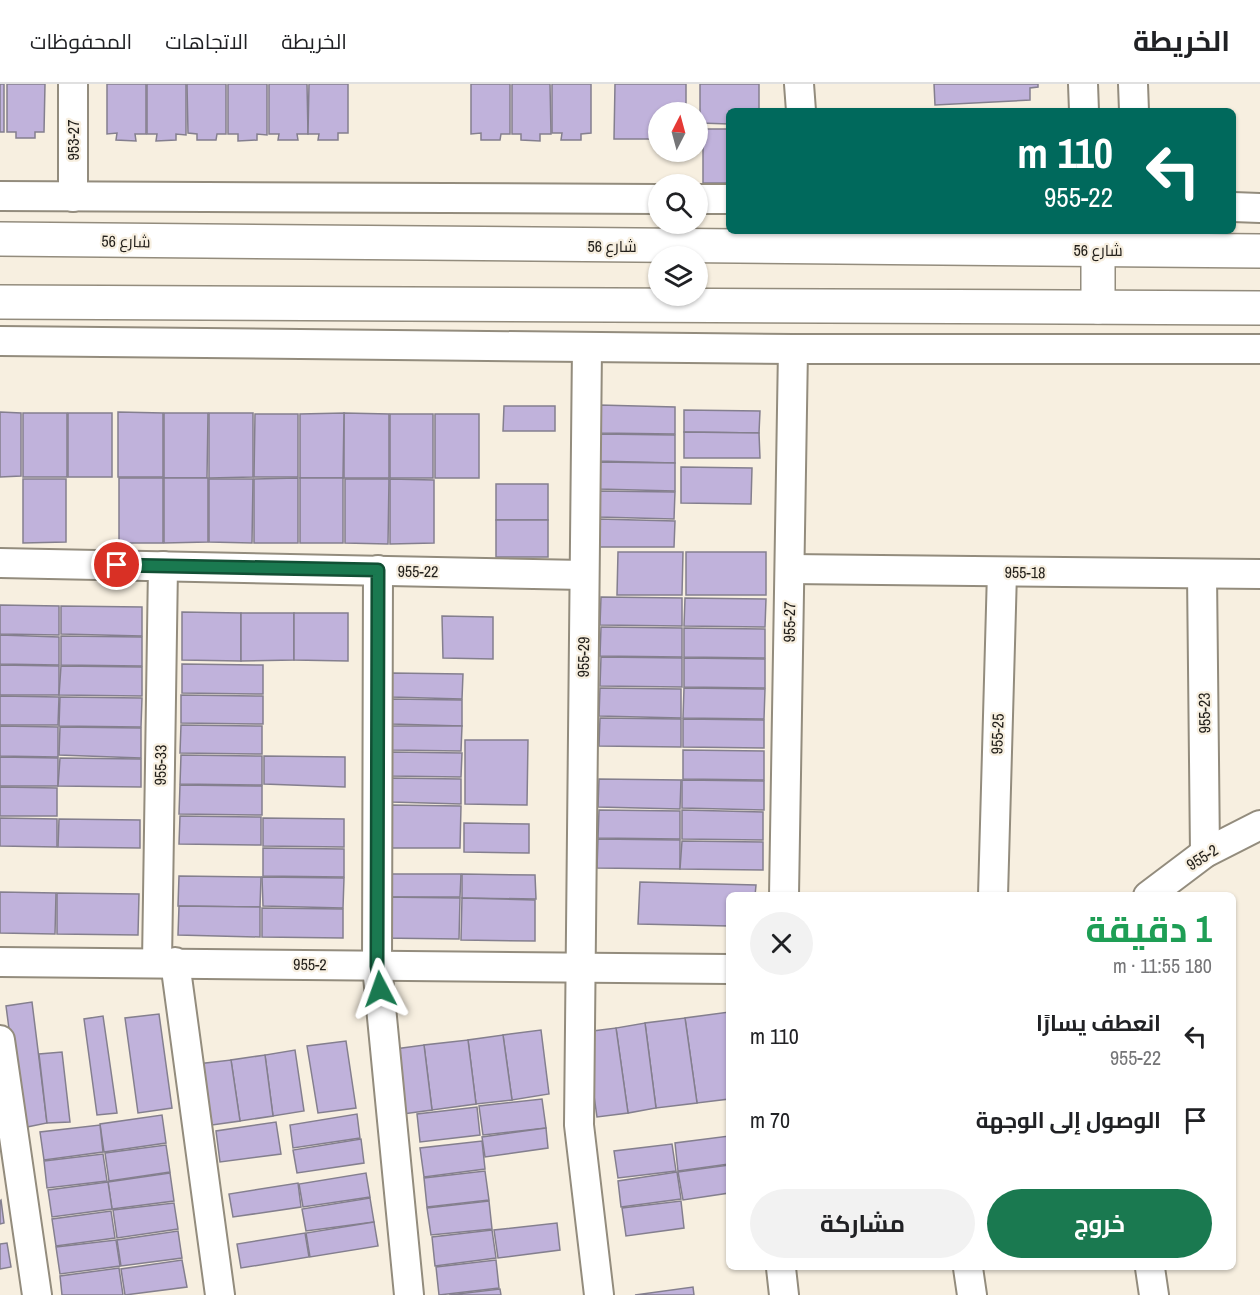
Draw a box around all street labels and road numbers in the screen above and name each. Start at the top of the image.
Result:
street label: 953-27 [62,120,84,160]
street label: شارع 56 [101,230,151,253]
street label: شارع 56 [587,235,637,258]
street label: شارع 56 [1073,239,1123,262]
street label: 955-22 [397,560,439,582]
street label: 955-18 [1004,561,1046,583]
street label: 955-27 [778,601,800,643]
street label: 955-29 [572,636,594,678]
street label: 955-23 [1193,692,1215,734]
street label: 955-25 [985,713,1009,755]
street label: 955-33 [149,744,171,786]
street label: 955-2 [1182,839,1222,875]
street label: 955-2 [293,953,327,975]

